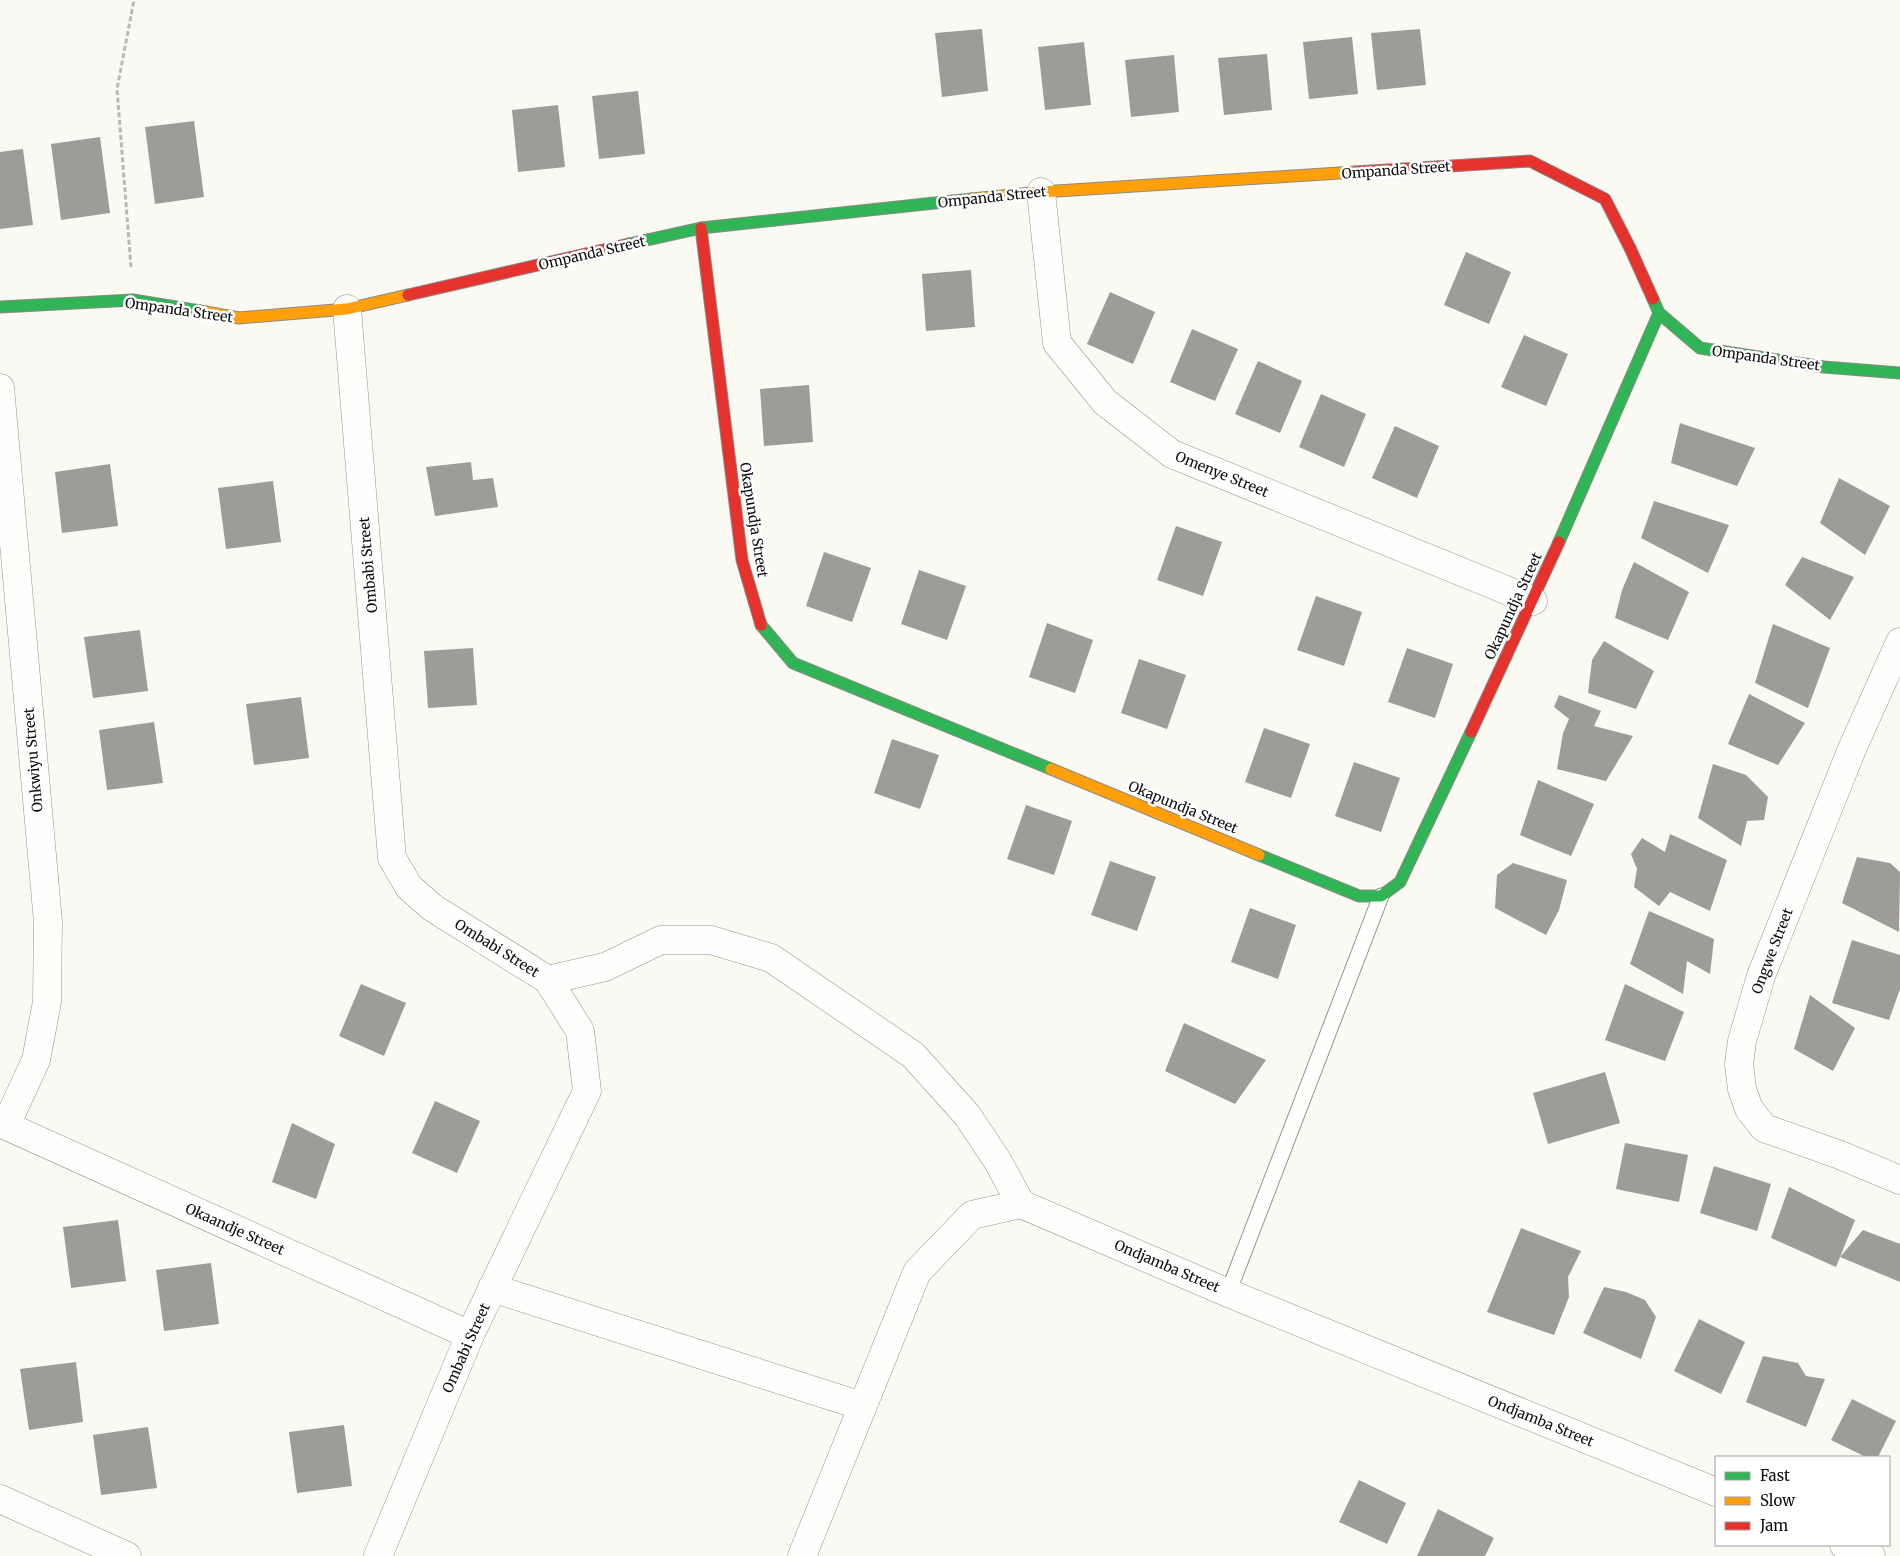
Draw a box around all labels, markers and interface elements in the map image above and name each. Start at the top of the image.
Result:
street label: Ompanda Street [1341,157,1451,183]
street label: Ompanda Street [937,182,1048,212]
street label: Ompanda Street [537,232,648,274]
street label: Ompanda Street [124,294,235,327]
street label: Ompanda Street [1711,342,1822,375]
street label: Omenye Street [1173,447,1272,501]
street label: Okapundja Street [736,461,772,579]
street label: Ombabi Street [355,516,381,614]
street label: Okapundja Street [1480,549,1546,663]
street label: Onkwiyu Street [19,706,47,813]
street label: Okapundja Street [1126,777,1241,837]
street label: Ongwe Street [1747,905,1797,997]
street label: Ombabi Street [451,915,543,981]
street label: Okaandje Street [183,1199,288,1259]
street label: Ondjamba Street [1112,1236,1223,1297]
street label: Ombabi Street [438,1300,494,1396]
street label: Ondjamba Street [1485,1392,1597,1451]
legend [1715,1456,1890,1546]
text: Fast [1760,1466,1790,1485]
text: Slow [1760,1491,1795,1510]
text: Jam [1759,1516,1788,1535]

